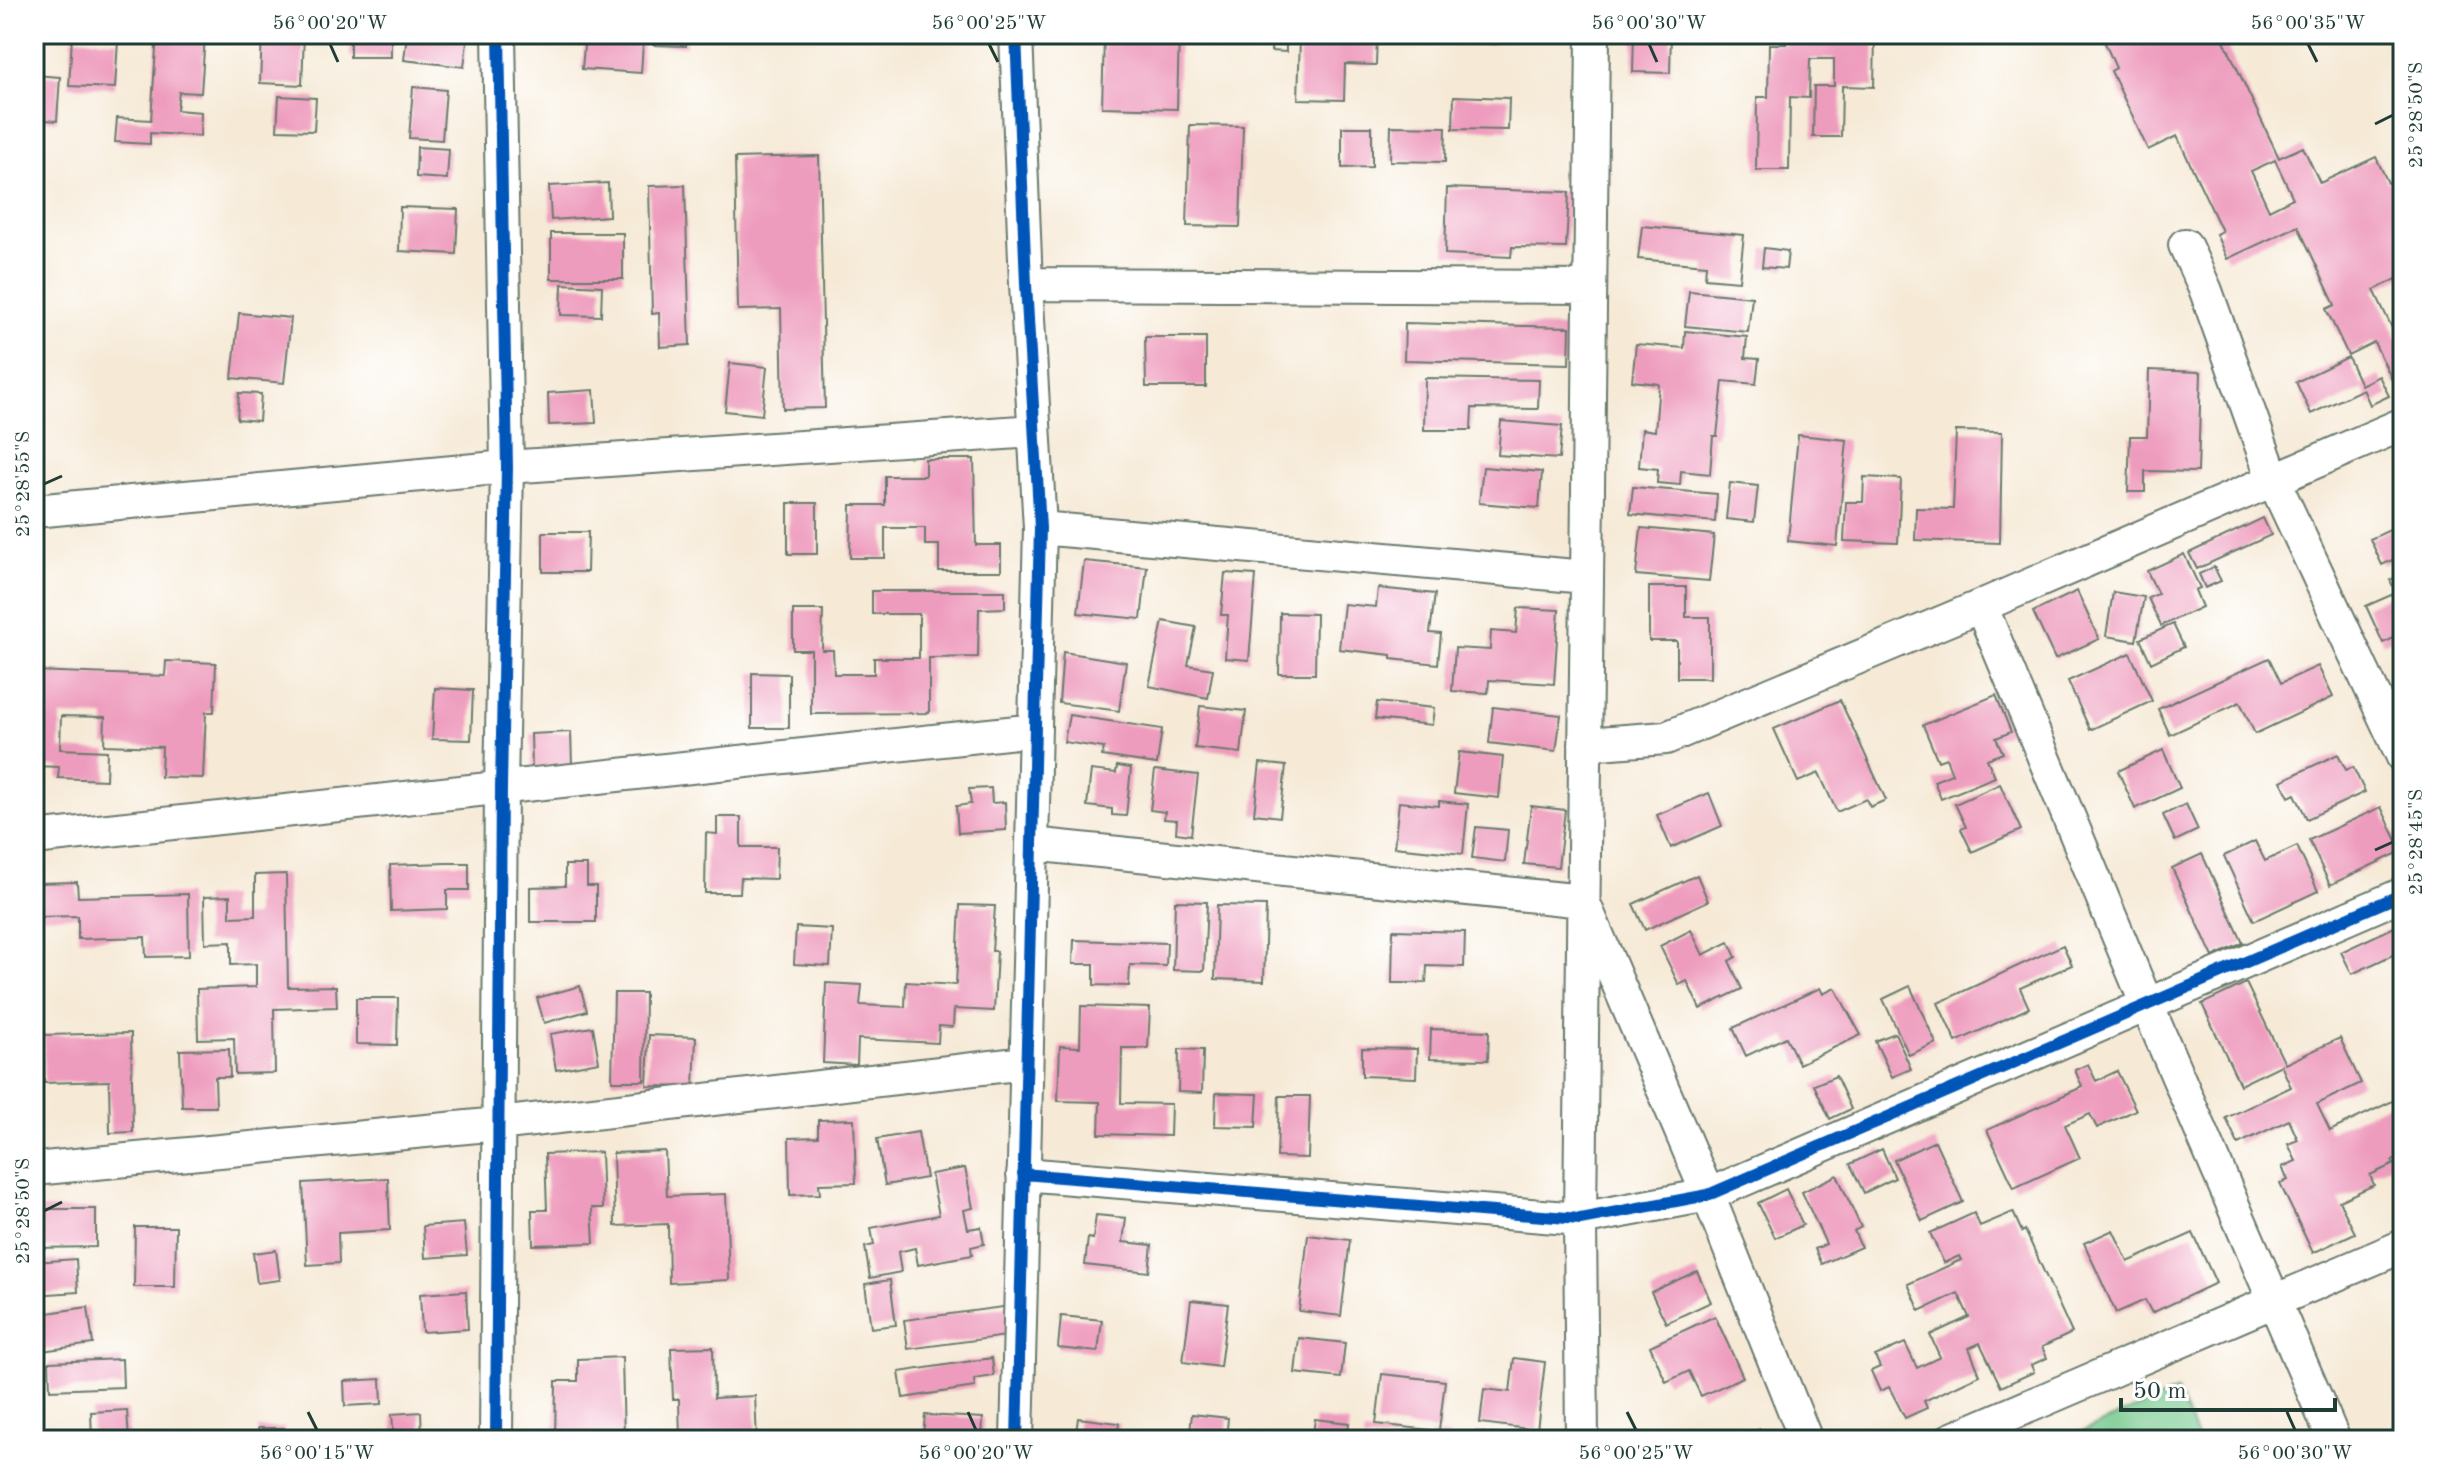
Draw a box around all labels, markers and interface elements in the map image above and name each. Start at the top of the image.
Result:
text: 56°00'20"W [272,14,388,34]
text: 56°00'25"W [931,14,1047,34]
text: 56°00'30"W [1591,14,1707,34]
text: 56°00'35"W [2250,14,2366,34]
text: 25°28'50"S [2407,62,2427,168]
text: 25°28'55"S [14,431,34,537]
text: 25°28'45"S [2407,789,2427,895]
text: 25°28'50"S [14,1158,34,1264]
scale bar [2121,1362,2335,1412]
text: 50 m [2133,1380,2187,1404]
text: 56°00'15"W [259,1444,375,1464]
text: 56°00'20"W [918,1444,1034,1464]
text: 56°00'25"W [1578,1444,1694,1464]
text: 56°00'30"W [2237,1444,2353,1464]

